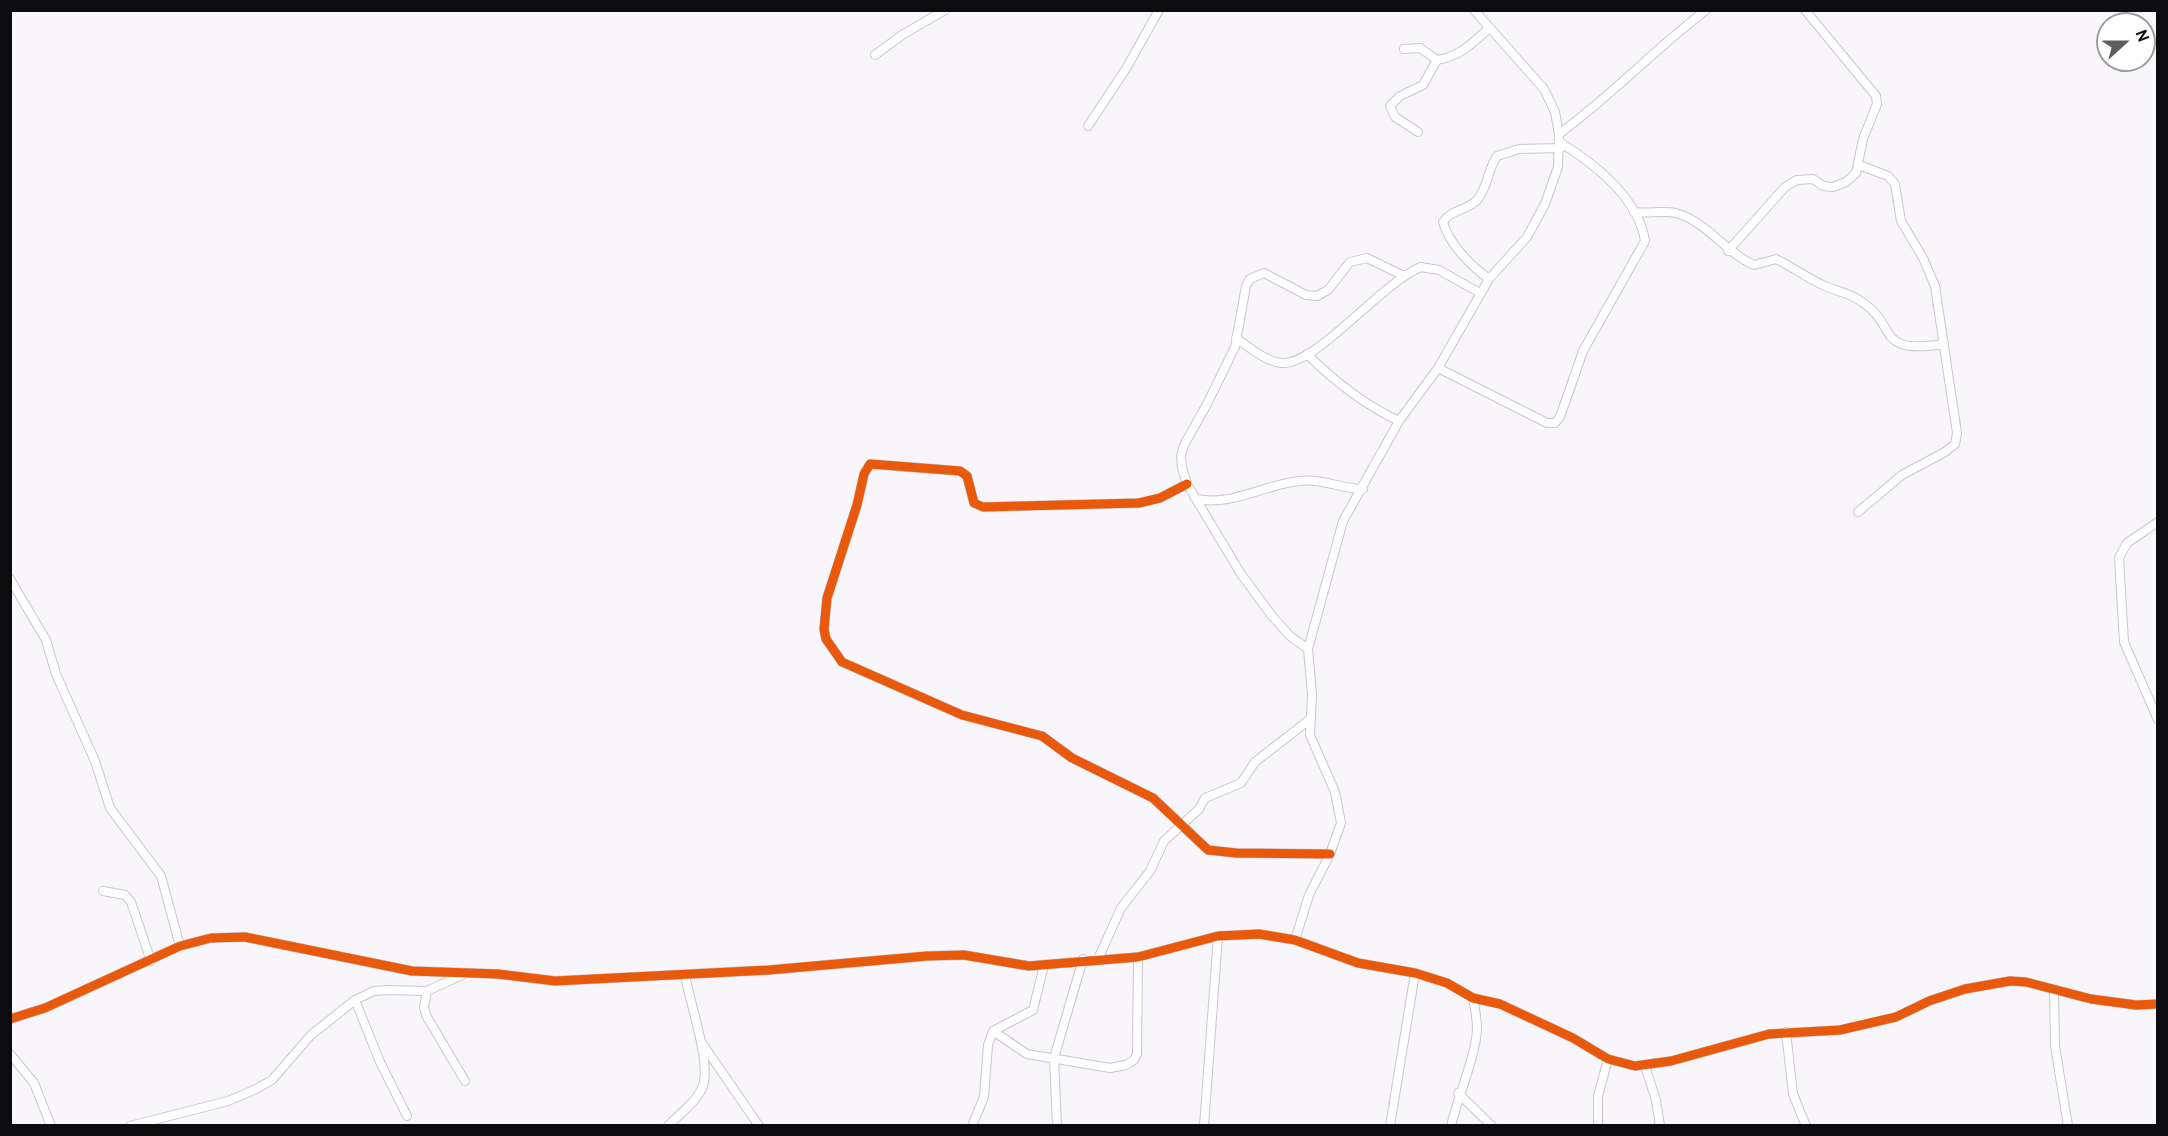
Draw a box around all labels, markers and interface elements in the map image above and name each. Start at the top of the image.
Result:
north arrow [2096,12,2156,72]
text: N [2130,27,2152,45]

